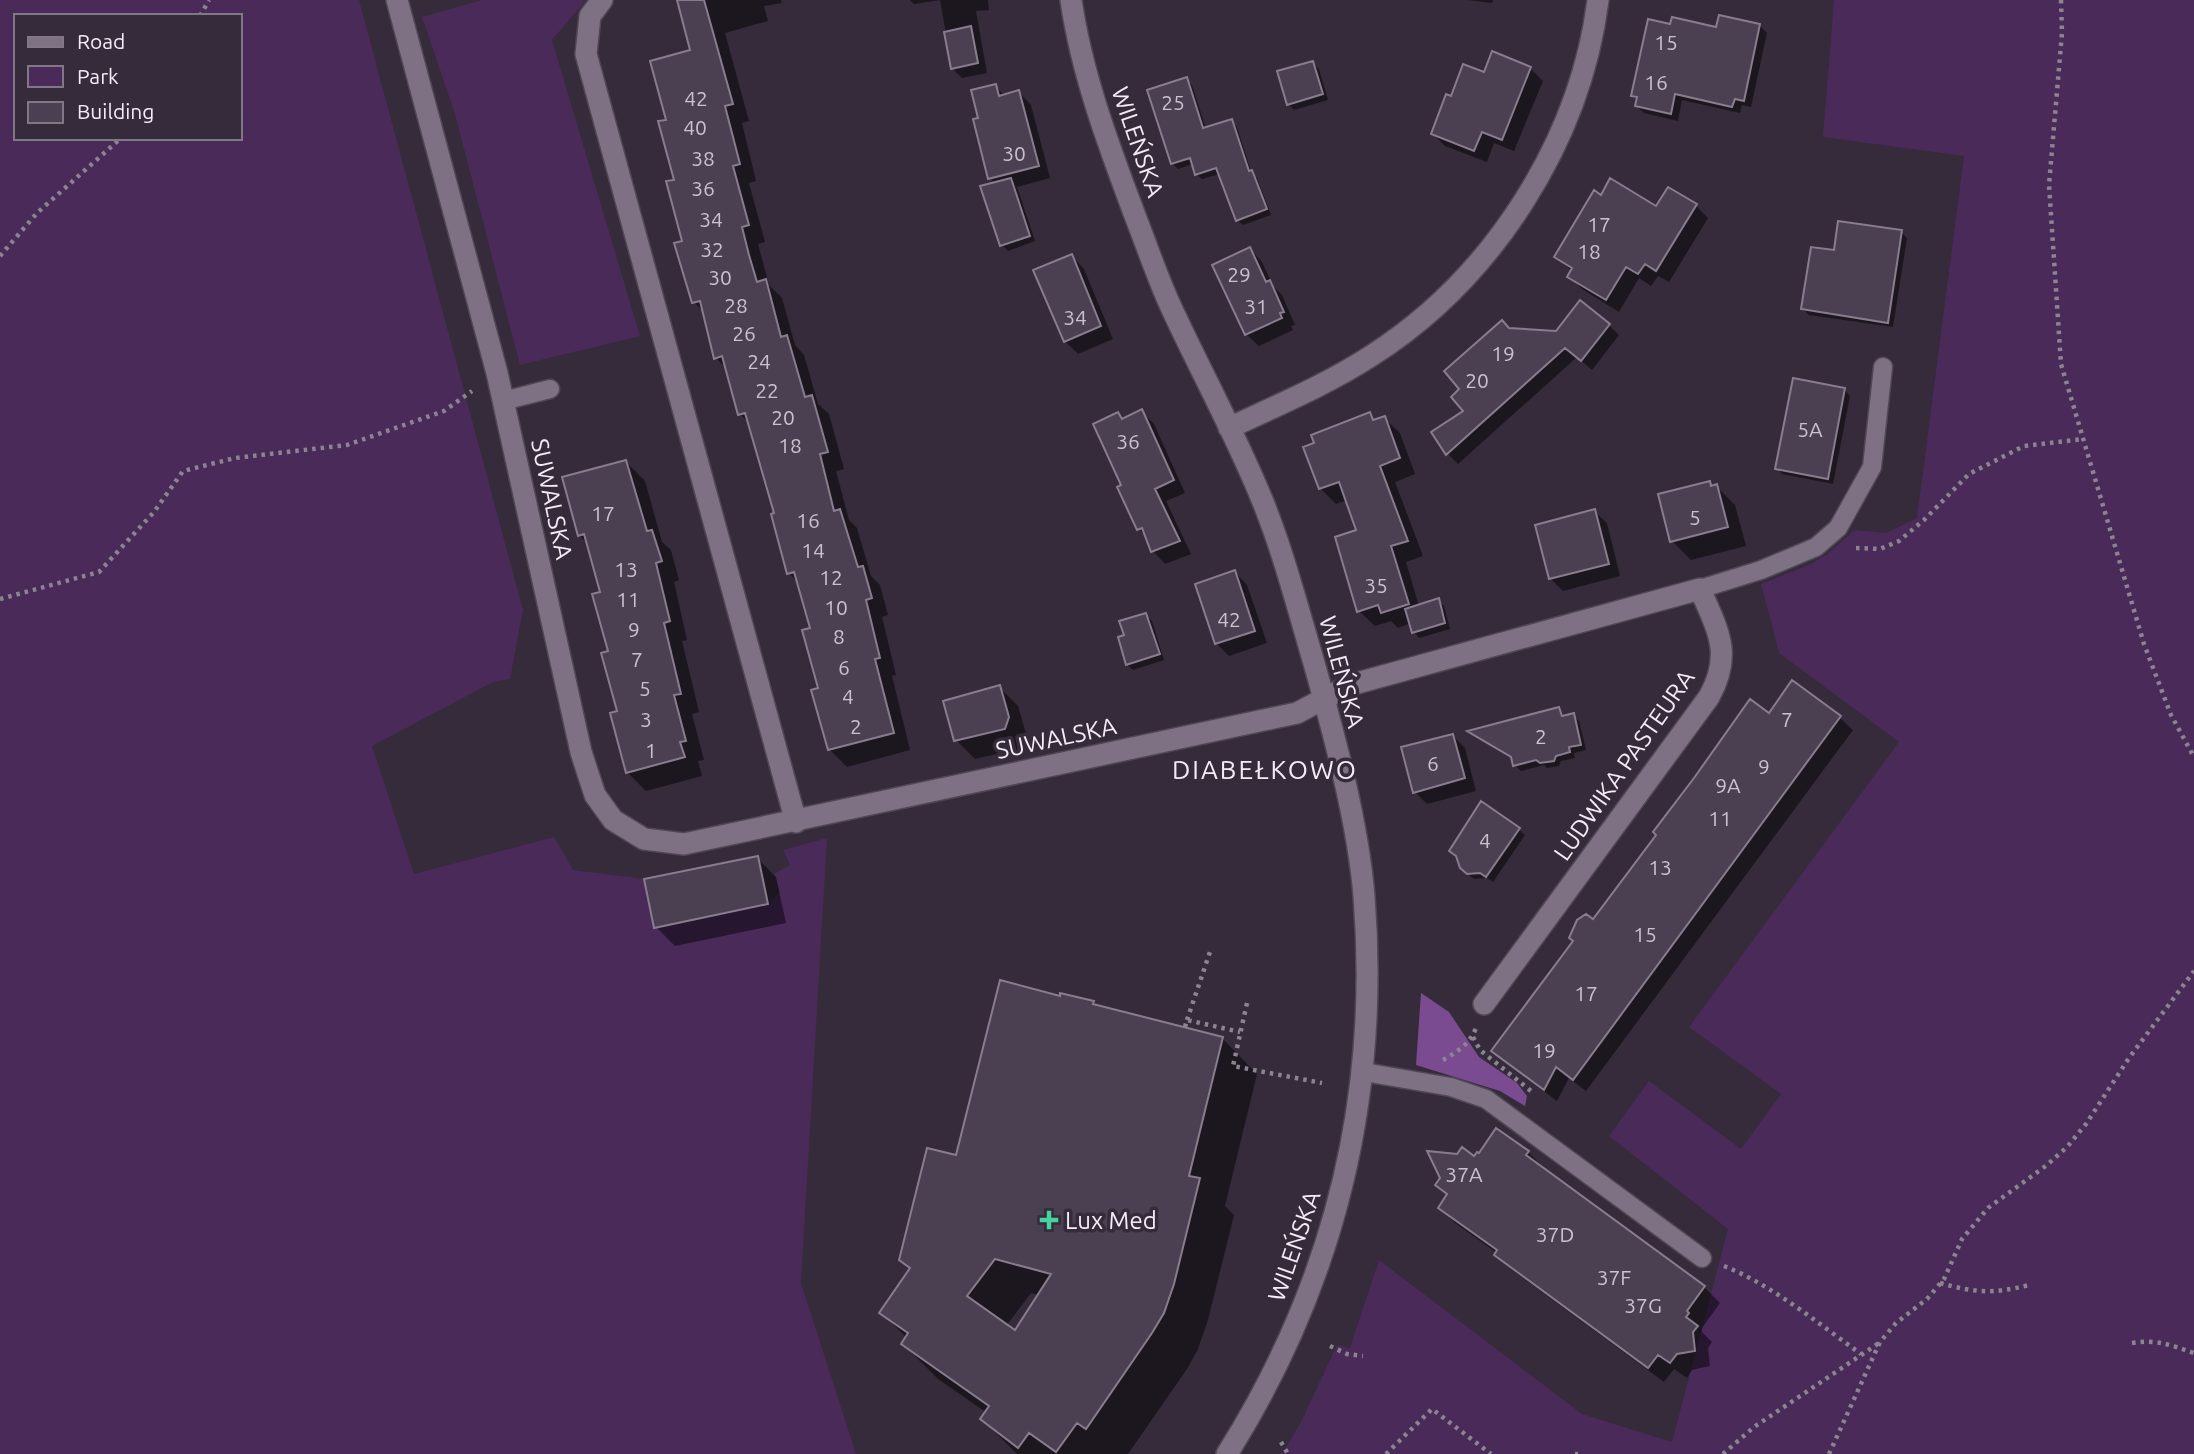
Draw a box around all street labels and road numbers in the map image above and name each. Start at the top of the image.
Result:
street label: WILEŃSKA [1107,83,1171,201]
street label: SUWALSKA [526,436,578,562]
street label: WILEŃSKA [1314,613,1371,731]
street label: LUDWIKA PASTEURA [1548,664,1700,865]
street label: SUWALSKA [993,712,1119,764]
street label: WILEŃSKA [1262,1187,1326,1305]

